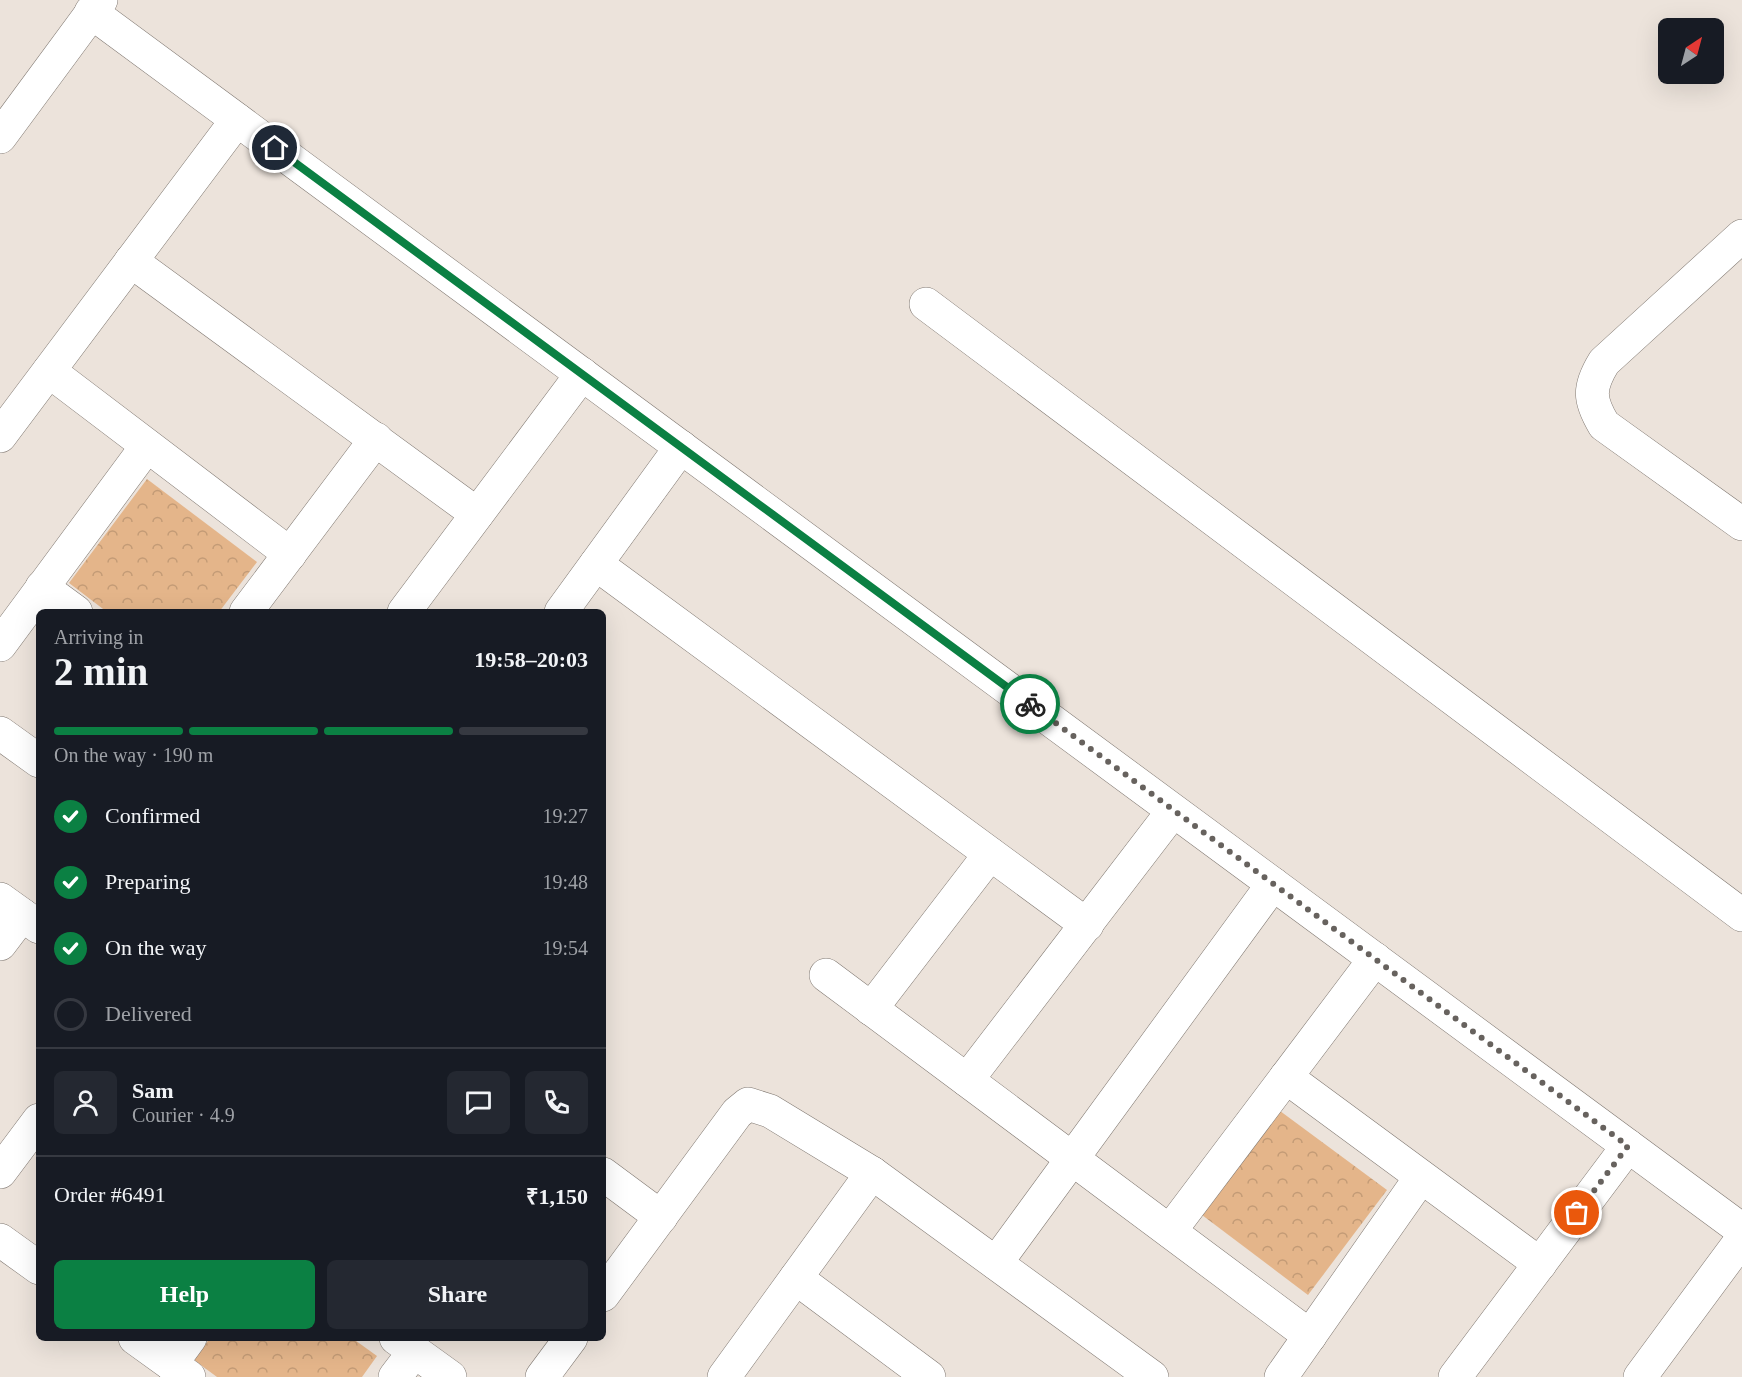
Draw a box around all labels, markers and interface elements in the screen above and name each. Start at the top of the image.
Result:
north arrow [1658,18,1724,84]
map controls [1658,18,1724,84]
pin [249,122,300,173]
icon: home [258,131,291,164]
text: Arriving in [54,626,143,648]
text: 19:58–20:03 [474,647,588,672]
text: 2 min [54,650,148,693]
courier [1000,674,1060,734]
icon: bike [1014,688,1047,721]
text: On the way · 190 m [54,744,213,766]
icon: check [54,800,87,833]
text: Confirmed [105,803,200,828]
text: 19:27 [542,805,588,827]
icon: check [54,866,87,899]
text: Preparing [105,869,191,894]
text: 19:48 [542,871,588,893]
icon: check [54,932,87,965]
text: On the way [105,935,206,960]
text: 19:54 [542,937,588,959]
text: Delivered [105,1001,192,1026]
button: person [54,1071,117,1134]
button: chat [447,1071,510,1134]
button: phone [525,1071,588,1134]
text: Sam [132,1078,174,1103]
text: Courier · 4.9 [132,1104,235,1126]
text: Order #6491 [54,1182,166,1207]
text: ₹1,150 [526,1184,588,1209]
pin [1551,1187,1602,1238]
icon: bag [1560,1196,1593,1229]
button: Help [54,1260,315,1329]
button: Share [327,1260,588,1329]

